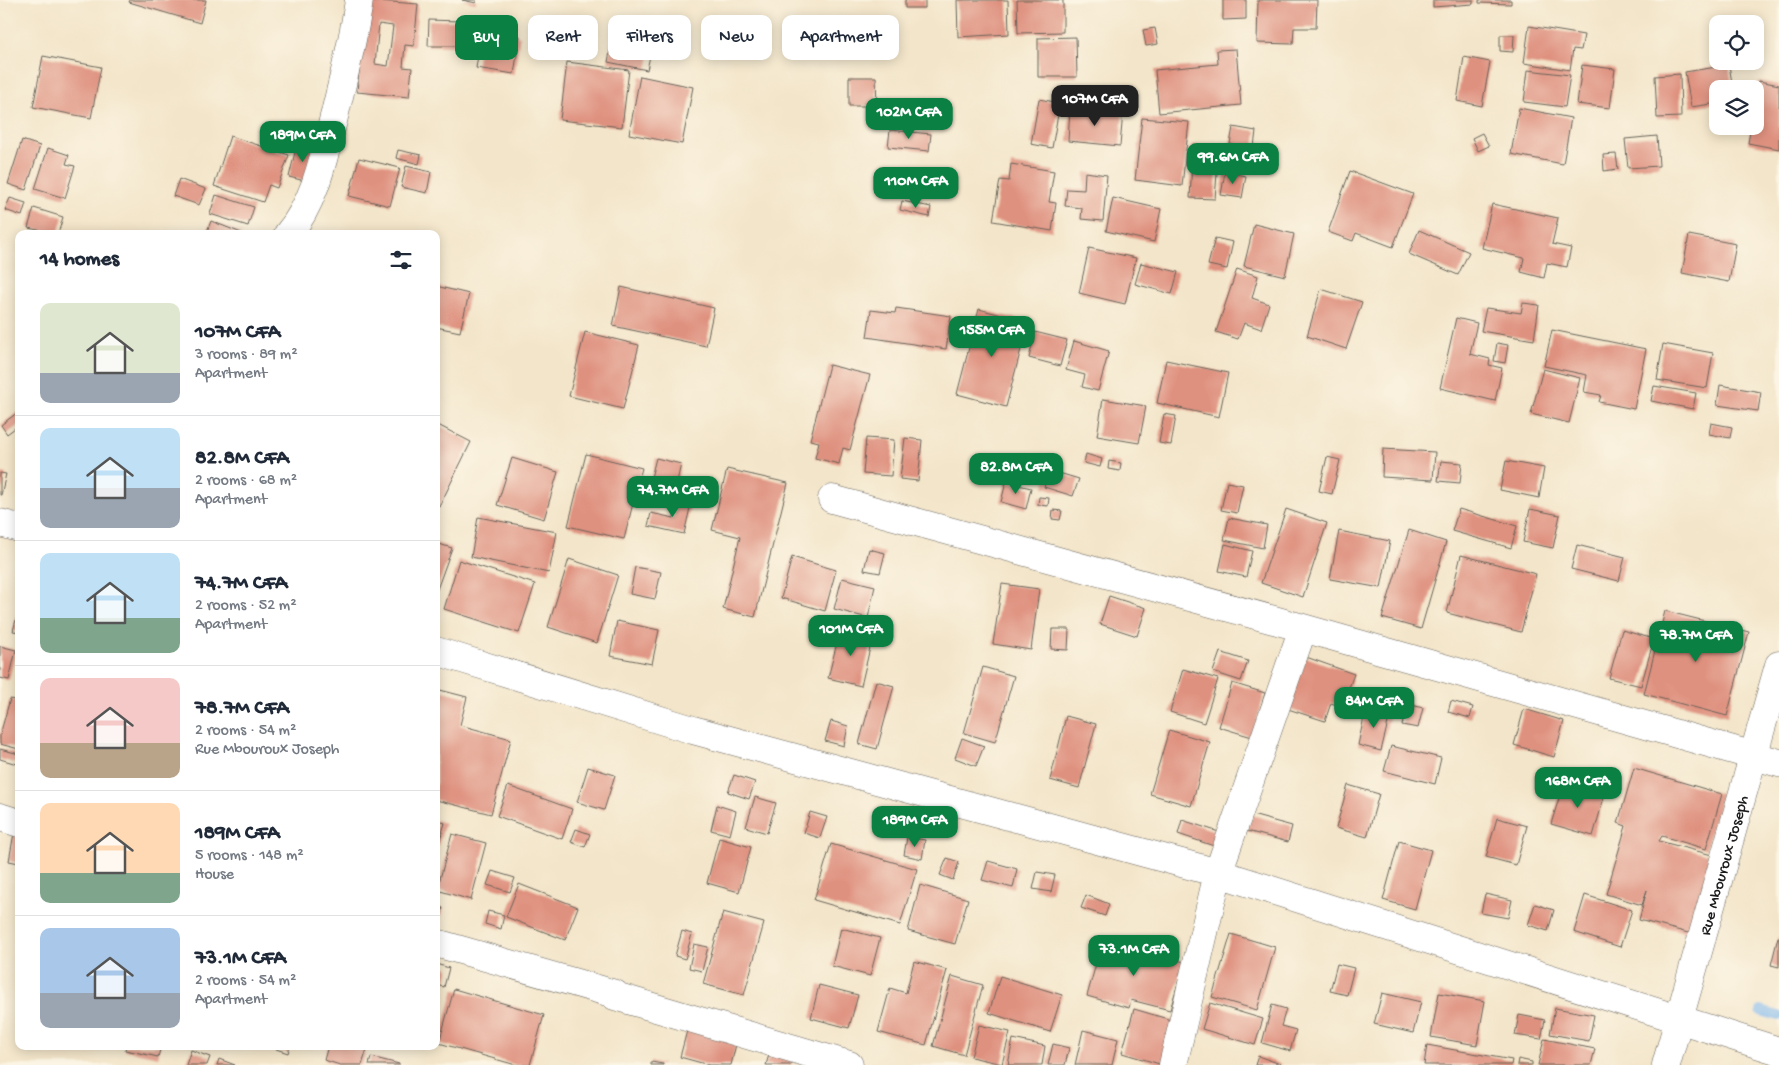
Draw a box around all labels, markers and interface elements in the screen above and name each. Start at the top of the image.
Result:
chip: Buy [455,15,518,60]
chip: Rent [528,15,598,60]
chip: Filters [608,15,691,60]
chip: New [701,15,772,60]
chip: Apartment [782,15,899,60]
map controls [1709,15,1764,135]
button: locate [1709,15,1764,70]
button: layers [1709,80,1764,135]
pin: 107M CFA [1043,84,1147,127]
text: 107M CFA [1062,91,1128,110]
pin: 102M CFA [857,98,961,140]
text: 102M CFA [877,104,941,123]
pin: 189M CFA [251,120,355,163]
text: 189M CFA [271,127,335,146]
pin: 99.6M CFA [1176,142,1290,185]
text: 99.6M CFA [1198,149,1268,168]
pin: 110M CFA [864,166,968,209]
text: 110M CFA [884,173,948,192]
icon: filters [387,246,415,274]
text: 14 homes [40,248,119,273]
pin: 155M CFA [940,316,1044,358]
text: 107M CFA [195,321,280,346]
text: 155M CFA [960,322,1024,341]
icon: home [80,323,140,383]
text: 3 rooms · 89 m² [195,346,297,365]
text: Apartment [195,365,267,384]
text: 82.8M CFA [195,447,289,472]
icon: home [80,448,140,508]
pin: 82.8M CFA [959,452,1073,495]
text: 82.8M CFA [980,459,1052,478]
text: 2 rooms · 68 m² [195,472,297,491]
pin: 74.7M CFA [616,476,730,518]
text: 74.7M CFA [638,482,708,501]
text: Apartment [195,491,267,510]
text: 74.7M CFA [195,572,287,597]
icon: home [80,573,140,633]
text: 2 rooms · 52 m² [195,597,297,616]
pin: 101M CFA [799,614,903,657]
text: Apartment [195,616,267,635]
pin: 78.7M CFA [1639,620,1753,663]
text: 101M CFA [819,621,883,640]
text: 78.7M CFA [1660,627,1732,646]
pin: 84M CFA [1328,686,1420,729]
text: 84M CFA [1345,693,1403,712]
text: 78.7M CFA [195,697,289,722]
icon: home [80,698,140,758]
text: 2 rooms · 54 m² [195,722,296,741]
text: Rue Mbouroux Joseph [195,741,339,760]
pin: 168M CFA [1526,766,1630,809]
text: 168M CFA [1546,773,1610,792]
street label: Rue Mbouroux Joseph [1697,793,1755,938]
pin: 189M CFA [863,806,967,848]
text: 189M CFA [883,812,947,831]
text: 189M CFA [195,822,280,847]
icon: home [80,823,140,883]
text: 5 rooms · 148 m² [195,847,304,866]
text: House [195,866,234,885]
pin: 73.1M CFA [1077,934,1191,977]
text: 73.1M CFA [1099,941,1169,960]
text: 73.1M CFA [195,947,286,972]
icon: home [80,948,140,1008]
text: 2 rooms · 54 m² [195,972,296,991]
text: Apartment [195,991,267,1010]

